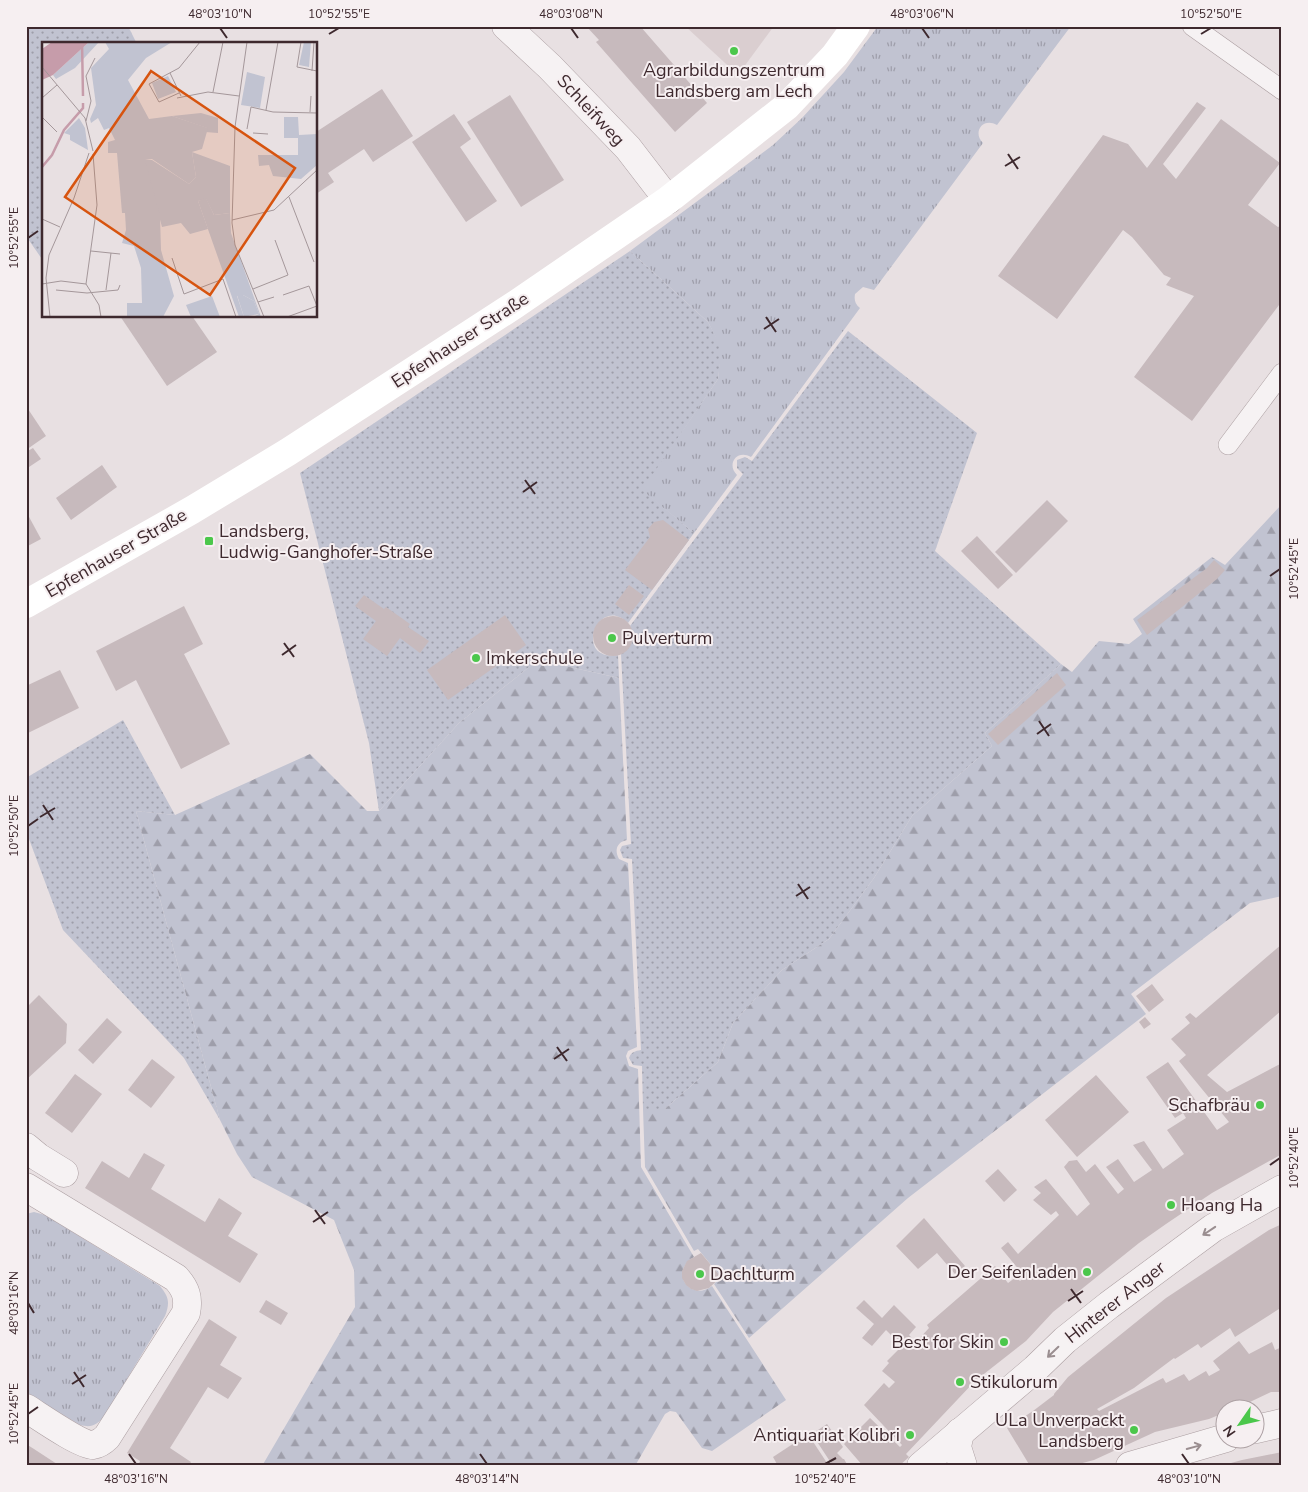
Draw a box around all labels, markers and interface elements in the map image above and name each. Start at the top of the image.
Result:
text: 48°03'10"N [188,6,252,22]
text: 10°52'55"E [308,6,370,22]
text: 48°03'08"N [539,6,603,22]
text: 48°03'06"N [890,6,954,22]
text: 10°52'50"E [1180,6,1242,22]
inset map [42,42,318,318]
marker: Agrarbildungszentrum Landsberg am Lech [728,45,740,57]
place label: Agrarbildungszentrum Landsberg am Lech [643,58,825,103]
street label: Schleifweg [552,69,630,151]
text: 10°52'55"E [6,207,22,269]
street label: Epfenhauser Straße [387,287,533,393]
street label: Epfenhauser Straße [41,503,191,603]
place label: Landsberg, Ludwig-Ganghofer-Straße [219,519,433,564]
marker: Landsberg, Ludwig-Ganghofer-Straße [203,535,215,547]
text: 10°52'45"E [1286,538,1302,600]
place label: Pulverturm [622,626,712,650]
marker: Pulverturm [606,632,618,644]
place label: Imkerschule [486,646,583,670]
marker: Imkerschule [470,652,482,664]
text: 10°52'50"E [6,795,22,857]
place label: Schafbräu [1168,1093,1250,1117]
marker: Schafbräu [1254,1099,1266,1111]
text: 10°52'40"E [1286,1127,1302,1189]
place label: Hoang Ha [1181,1193,1263,1217]
marker: Hoang Ha [1165,1199,1177,1211]
one-way arrow [1203,1226,1217,1236]
street label: Hinterer Anger [1060,1255,1170,1349]
place label: Der Seifenladen [947,1260,1077,1284]
place label: Dachlturm [710,1262,795,1286]
marker: Der Seifenladen [1081,1266,1093,1278]
marker: Dachlturm [694,1268,706,1280]
text: 48°03'16"N [6,1271,22,1335]
place label: Best for Skin [891,1330,994,1354]
marker: Best for Skin [998,1336,1010,1348]
one-way arrow [1047,1346,1060,1358]
place label: Stikulorum [970,1370,1058,1394]
marker: Stikulorum [954,1376,966,1388]
text: 10°52'45"E [6,1383,22,1445]
north arrow [1216,1400,1266,1450]
place label: ULa Unverpackt Landsberg [995,1408,1125,1453]
text: N [1219,1421,1240,1441]
place label: Antiquariat Kolibri [753,1423,900,1447]
marker: ULa Unverpackt Landsberg [1128,1424,1140,1436]
marker: Antiquariat Kolibri [904,1429,916,1441]
one-way arrow [1186,1442,1202,1451]
text: 48°03'16"N [104,1471,168,1487]
text: 48°03'14"N [455,1471,519,1487]
text: 10°52'40"E [794,1471,856,1487]
text: 48°03'10"N [1157,1471,1221,1487]

